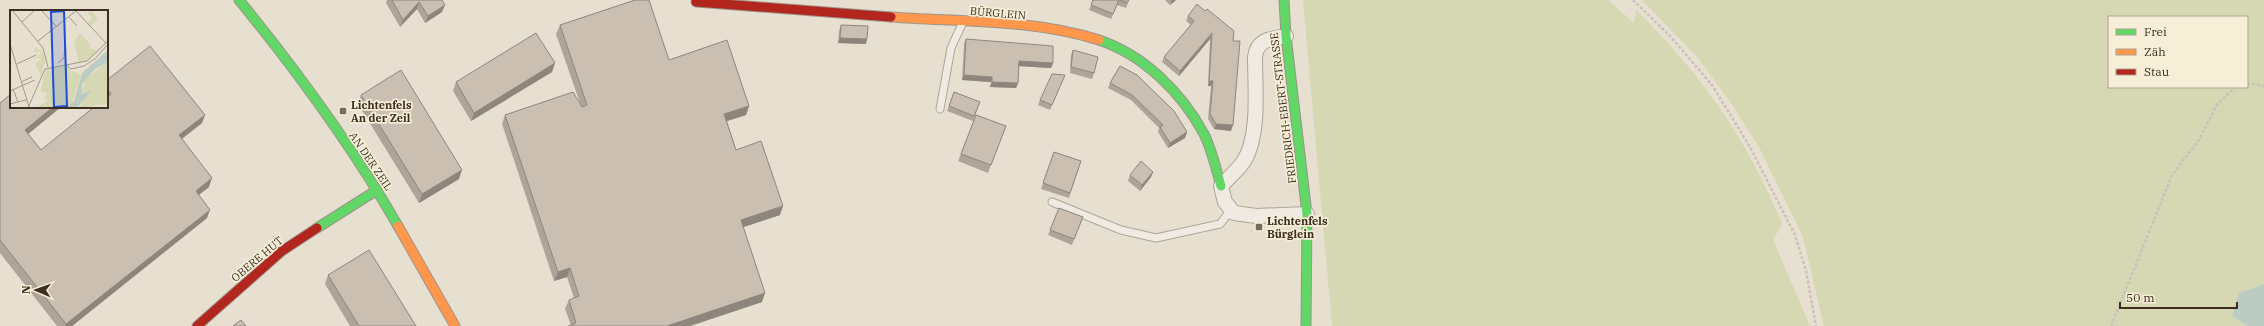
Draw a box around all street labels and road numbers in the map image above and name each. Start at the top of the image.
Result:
street label: BÜRGLEIN [969,4,1027,22]
street label: FRIEDRICH-EBERT-STRASSE [1267,32,1299,184]
street label: AN DER ZEIL [346,129,396,193]
street label: OBERE HUT [228,233,286,285]

